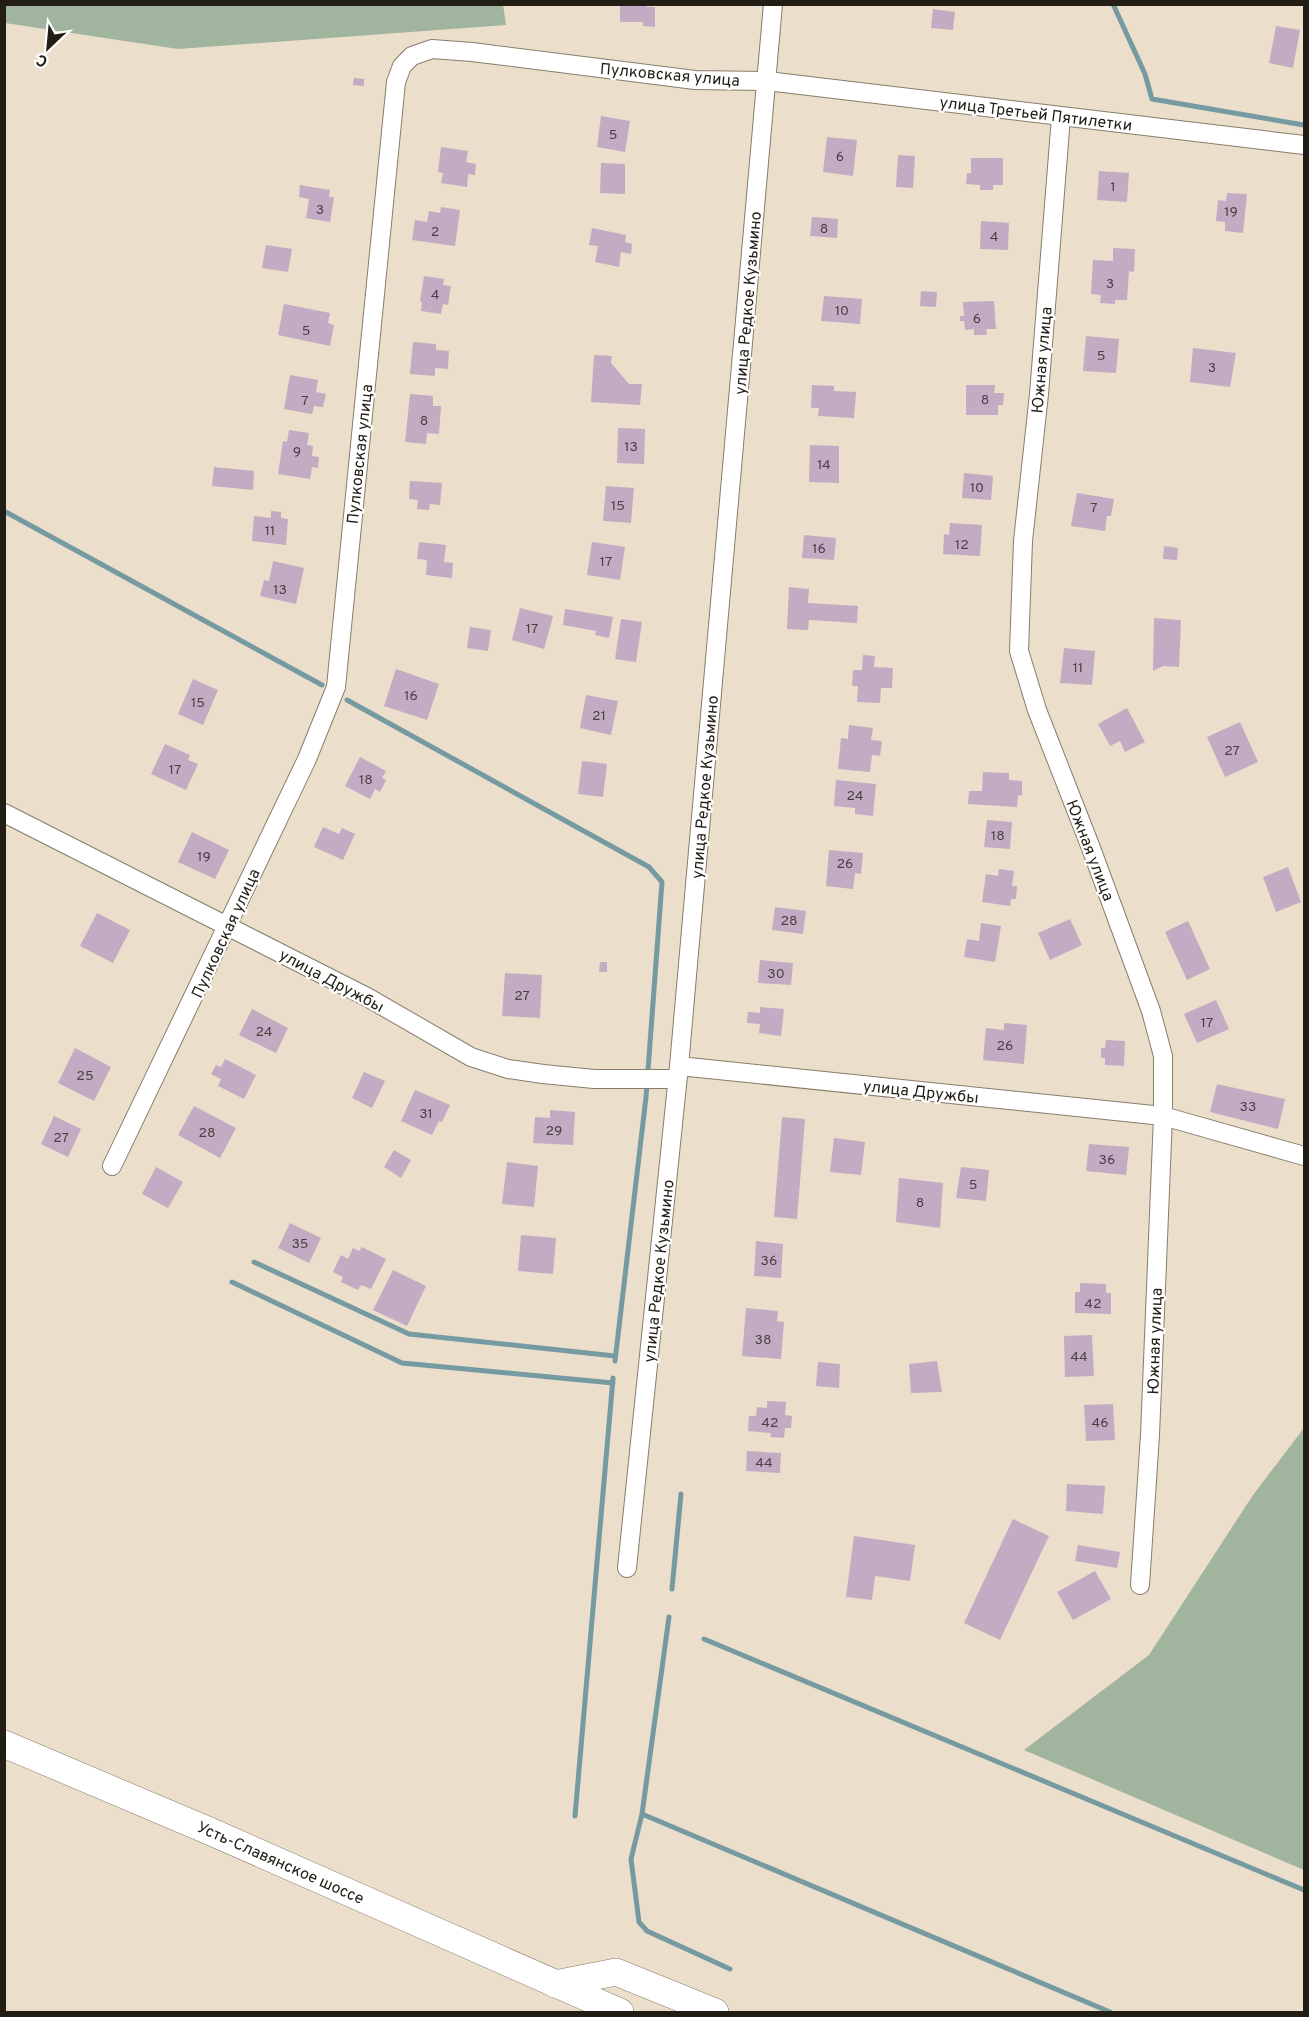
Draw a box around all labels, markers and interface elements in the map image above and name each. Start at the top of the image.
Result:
north arrow [18,18,78,78]
text: С [33,48,51,71]
street label: Пулковская улица [599,60,741,92]
street label: улица Третьей Пятилетки [938,93,1133,137]
house number: 5 [609,127,617,144]
house number: 6 [836,149,844,166]
house number: 1 [1110,179,1116,196]
house number: 3 [316,202,324,219]
house number: 19 [1224,204,1238,221]
street label: улица Редкое Кузьмино [731,211,767,396]
house number: 8 [820,221,828,238]
house number: 2 [431,224,439,241]
house number: 4 [990,229,998,246]
house number: 3 [1106,276,1114,293]
house number: 4 [431,287,439,304]
house number: 10 [835,303,849,320]
street label: Южная улица [1028,306,1058,414]
house number: 6 [973,311,981,328]
house number: 5 [302,323,310,340]
house number: 5 [1097,348,1105,365]
house number: 3 [1208,360,1216,377]
street label: Пулковская улица [344,383,378,525]
house number: 8 [981,392,989,409]
house number: 7 [301,393,309,410]
house number: 8 [420,413,428,430]
house number: 13 [624,439,638,456]
house number: 9 [293,444,301,461]
house number: 14 [817,457,831,474]
house number: 10 [970,480,984,497]
house number: 15 [611,498,625,515]
house number: 7 [1090,500,1098,517]
house number: 11 [265,523,275,540]
house number: 12 [955,537,969,554]
house number: 16 [812,541,826,558]
house number: 17 [600,554,612,571]
house number: 13 [273,582,287,599]
house number: 17 [526,621,538,638]
house number: 11 [1073,660,1083,677]
house number: 16 [404,688,418,705]
house number: 15 [191,695,205,712]
street label: улица Редкое Кузьмино [688,695,724,880]
house number: 21 [592,708,606,725]
house number: 27 [1224,743,1240,760]
house number: 17 [169,762,181,779]
house number: 18 [359,772,373,789]
house number: 24 [846,788,864,805]
street label: Южная улица [1061,797,1118,904]
house number: 18 [991,828,1005,845]
house number: 19 [197,849,211,866]
house number: 26 [837,856,853,873]
street label: Пулковская улица [188,866,266,1002]
house number: 28 [780,913,798,930]
street label: улица Дружбы [275,946,387,1018]
house number: 30 [767,966,785,983]
house number: 27 [514,988,530,1005]
house number: 17 [1201,1015,1213,1032]
house number: 24 [255,1024,273,1041]
house number: 26 [997,1038,1013,1055]
house number: 25 [76,1068,94,1085]
street label: улица Дружбы [862,1077,980,1109]
house number: 33 [1240,1099,1256,1116]
house number: 31 [419,1106,433,1123]
house number: 29 [546,1123,562,1140]
house number: 28 [198,1125,216,1142]
house number: 27 [53,1130,69,1147]
house number: 36 [1099,1152,1115,1169]
house number: 5 [969,1177,977,1194]
street label: улица Редкое Кузьмино [640,1179,680,1364]
house number: 8 [916,1195,924,1212]
house number: 35 [291,1236,309,1253]
house number: 36 [761,1253,777,1270]
street label: Южная улица [1144,1287,1168,1395]
house number: 42 [1084,1296,1102,1313]
house number: 38 [755,1332,771,1349]
house number: 44 [1070,1349,1088,1366]
house number: 42 [761,1415,779,1432]
house number: 46 [1091,1415,1109,1432]
house number: 44 [755,1455,773,1472]
street label: Усть-Славянское шоссе [194,1818,367,1910]

